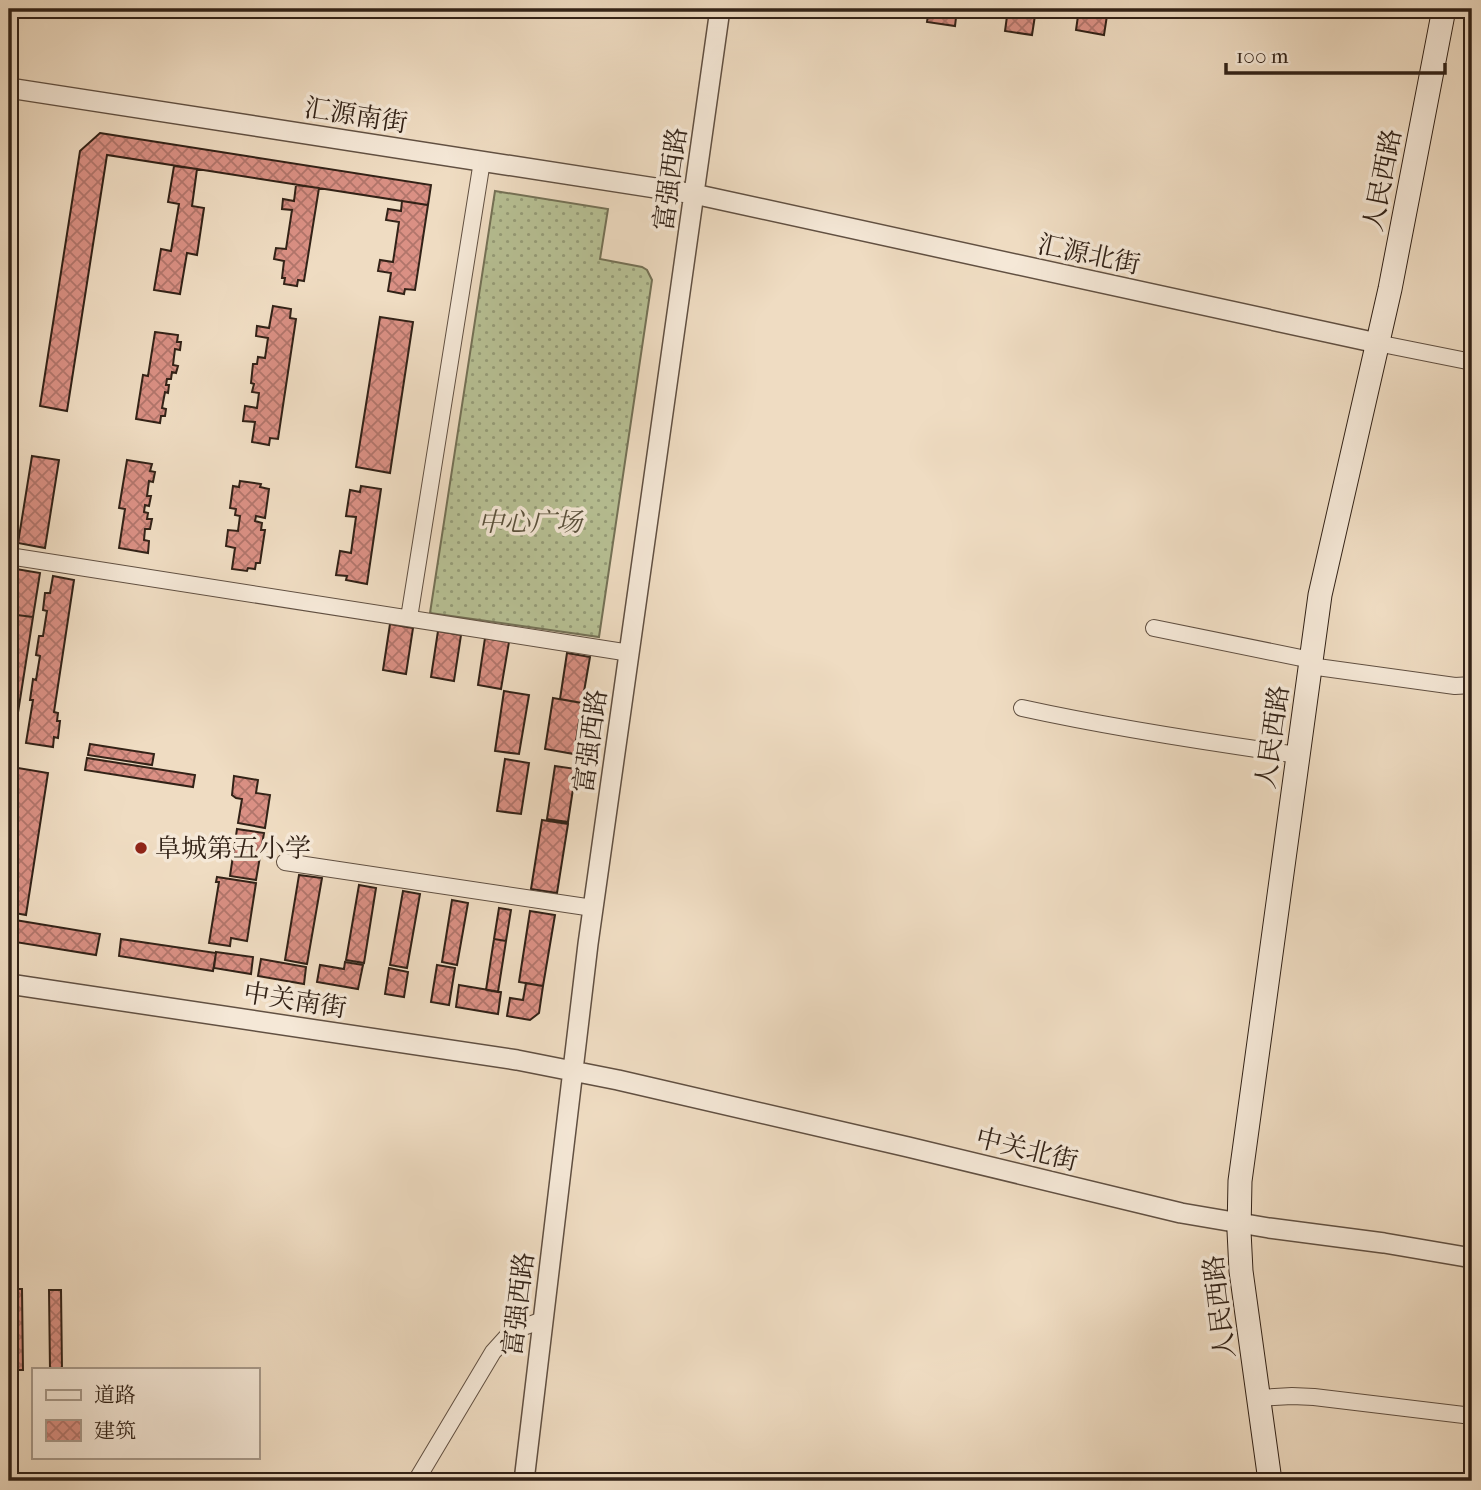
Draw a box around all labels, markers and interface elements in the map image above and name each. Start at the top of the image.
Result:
scale bar [1226,32,1444,76]
text: 100 m [1236,44,1289,68]
street label: 汇源南街 [302,92,410,139]
street label: 富强西路 [648,125,693,233]
street label: 人民西路 [1357,126,1408,234]
street label: 汇源北街 [1035,229,1143,280]
park label: 中心广场 [478,507,584,538]
street label: 人民西路 [1250,683,1295,791]
street label: 富强西路 [568,687,613,795]
place label: 阜城第五小学 [155,833,311,864]
marker: 阜城第五小学 [133,840,149,856]
street label: 中关南街 [241,977,349,1024]
street label: 中关北街 [973,1122,1081,1177]
street label: 富强西路 [497,1251,540,1358]
street label: 人民西路 [1198,1253,1241,1360]
legend [32,1368,259,1458]
text: 道路 [94,1383,136,1407]
text: 建筑 [94,1419,136,1443]

